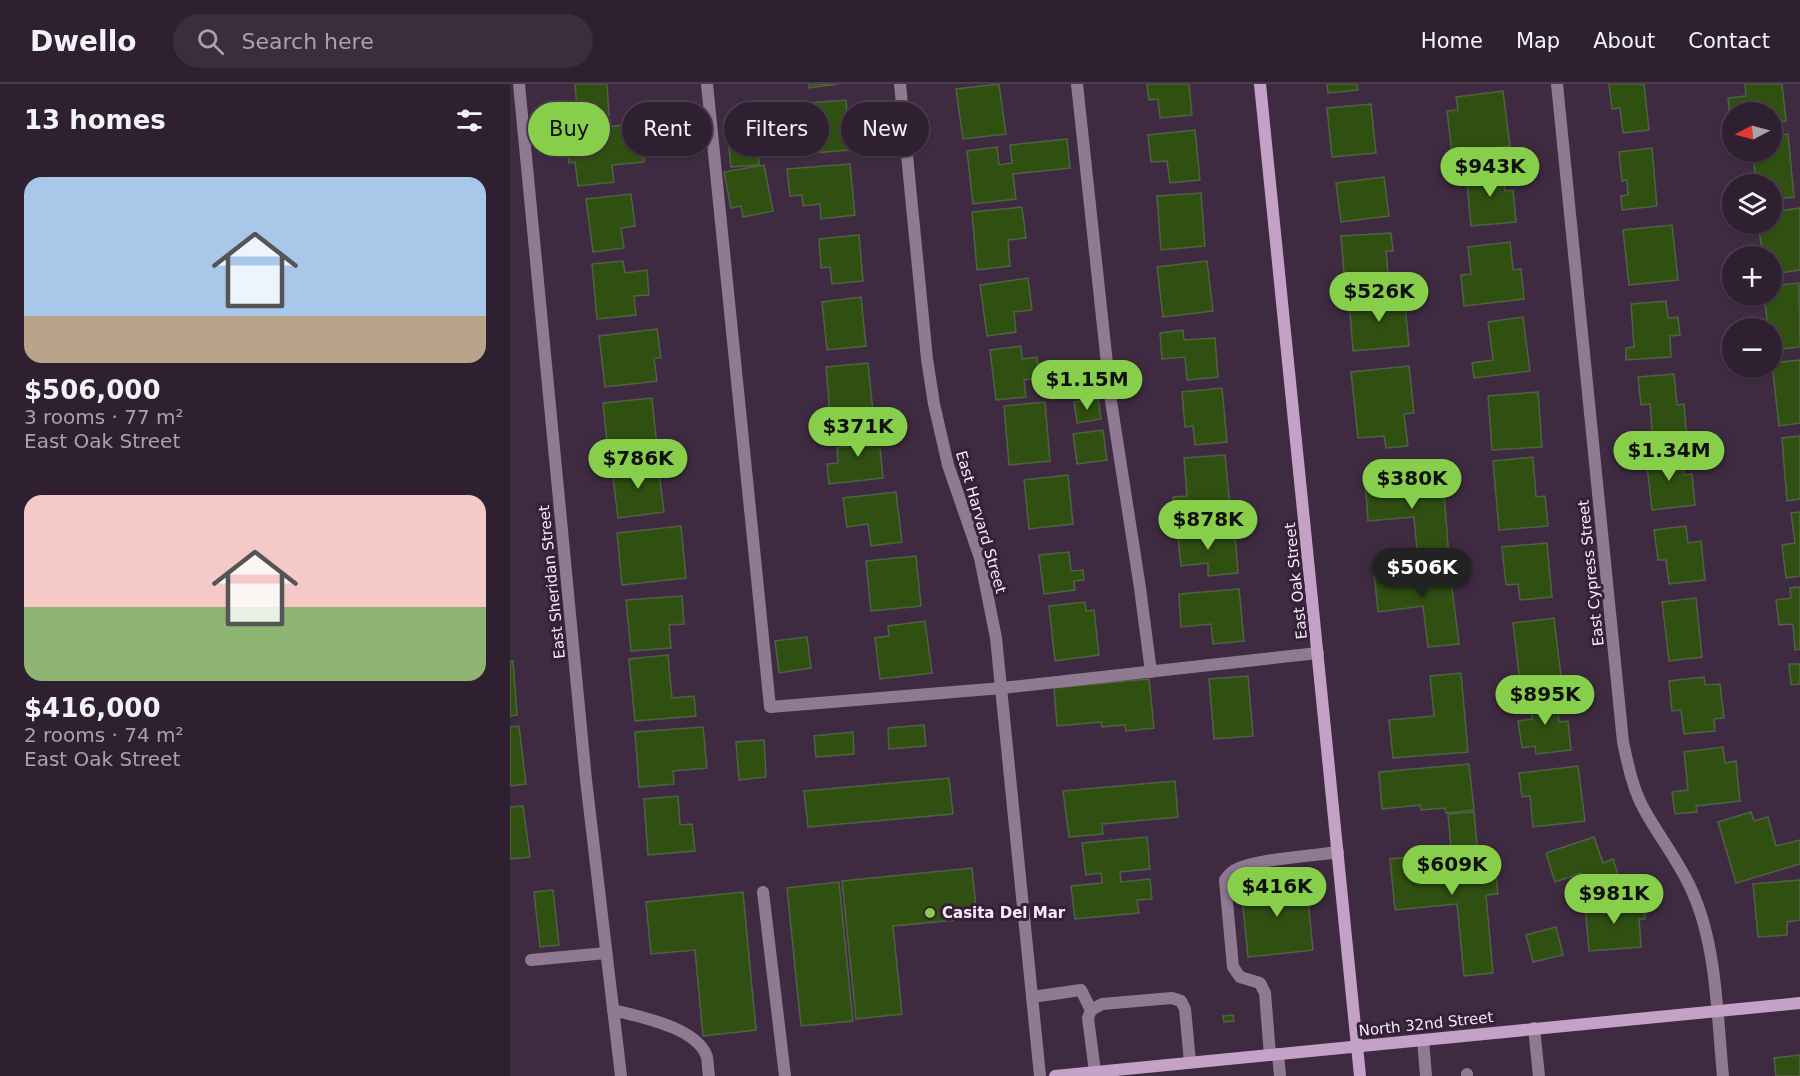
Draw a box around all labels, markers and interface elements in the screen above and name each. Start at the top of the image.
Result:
search box [173,14,593,68]
text: Dwello [30,25,137,58]
icon: search [194,25,227,58]
text: Search here [242,29,374,54]
text: Home [1421,29,1483,53]
text: Map [1516,29,1560,53]
text: About [1593,29,1655,53]
text: Contact [1688,29,1770,53]
chip: Buy [528,102,610,156]
chip: Rent [622,102,712,156]
chip: Filters [724,102,829,156]
chip: New [841,102,929,156]
north arrow [1722,102,1782,162]
map controls [1722,102,1782,378]
icon: filters [453,104,486,137]
text: 13 homes [24,105,166,135]
pin: $943K [1448,147,1532,198]
text: $943K [1454,154,1526,178]
button: layers [1722,174,1782,234]
icon: home [201,216,309,324]
button: + [1722,246,1782,306]
pin: $526K [1337,272,1421,323]
text: $526K [1343,279,1415,303]
button: − [1722,318,1782,378]
pin: $1.15M [1038,360,1136,411]
text: $1.15M [1045,367,1129,391]
text: $506,000 [24,375,161,405]
text: 3 rooms · 77 m² [24,405,184,429]
pin: $371K [816,407,900,458]
text: $371K [822,414,894,438]
text: East Oak Street [24,429,180,453]
pin: $1.34M [1620,431,1718,482]
text: $1.34M [1627,438,1711,462]
pin: $786K [596,439,680,490]
text: $786K [602,446,674,470]
street label: East Harvard Street [952,449,1010,596]
pin: $380K [1370,459,1454,510]
text: $380K [1376,466,1448,490]
street label: East Cypress Street [1574,499,1608,647]
pin: $878K [1166,500,1250,551]
street label: East Sheridan Street [535,504,569,660]
text: $878K [1172,507,1244,531]
street label: East Oak Street [1281,522,1311,640]
icon: home [201,534,309,642]
pin: $506K [1380,548,1464,599]
text: $506K [1386,555,1458,579]
pin: $895K [1503,675,1587,726]
text: $895K [1509,682,1581,706]
text: $416,000 [24,693,161,723]
text: 2 rooms · 74 m² [24,723,184,747]
text: East Oak Street [24,747,180,771]
pin: $609K [1410,845,1494,896]
text: $609K [1416,852,1488,876]
pin: $416K [1235,867,1319,918]
text: $416K [1241,874,1313,898]
pin: $981K [1572,874,1656,925]
text: $981K [1578,881,1650,905]
place label: Casita Del Mar [942,904,1066,922]
marker: Casita Del Mar [923,906,937,920]
street label: North 32nd Street [1358,1008,1494,1040]

